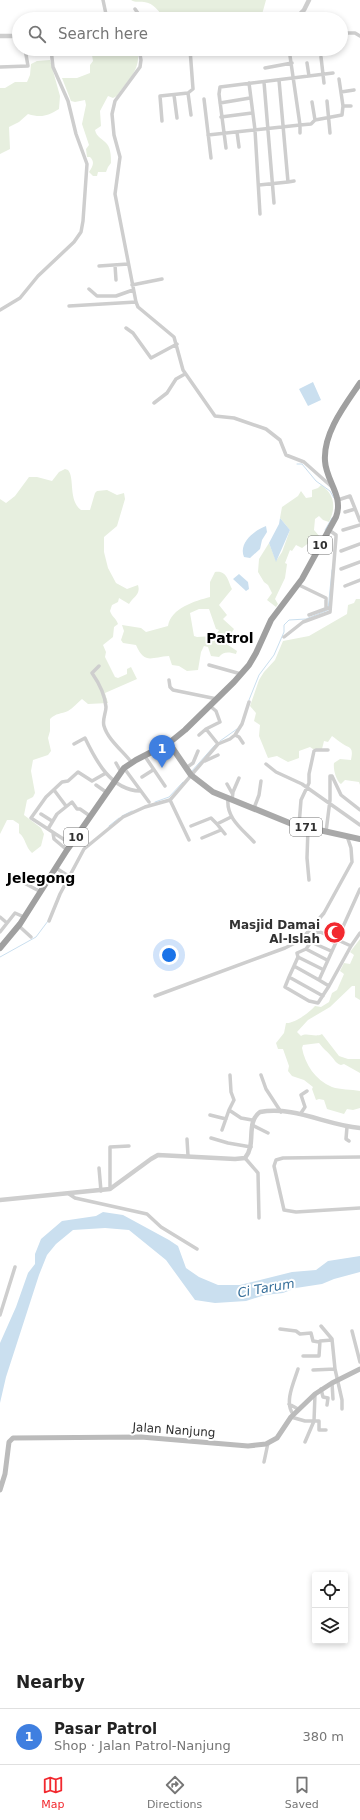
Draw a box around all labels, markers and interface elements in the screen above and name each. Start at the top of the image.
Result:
search box [12,12,348,56]
icon: search [26,23,48,45]
text: Search here [58,25,148,43]
road number: 10 [308,536,332,554]
district label: Patrol [206,630,254,646]
pin: 1 [149,735,175,768]
road number: 171 [290,818,322,836]
road number: 10 [64,828,88,846]
district label: Jelegong [6,870,75,886]
place label: Masjid Damai Al-Islah [229,918,320,946]
mosque icon: Masjid Damai Al-Islah [322,919,348,945]
your location [159,945,179,965]
water label: Ci Tarum [236,1276,296,1300]
street label: Jalan Nanjung [131,1420,216,1440]
map controls [312,1572,348,1644]
button: locate [312,1572,348,1608]
button: layers [312,1608,348,1644]
text: Nearby [16,1672,85,1692]
text: Pasar Patrol [54,1720,157,1738]
text: 1 [24,1729,34,1744]
text: 380 m [302,1729,344,1744]
text: Shop · Jalan Patrol-Nanjung [54,1738,231,1753]
tab: Map [41,1774,64,1811]
tab: Directions [147,1774,202,1811]
tab: Saved [285,1774,319,1811]

